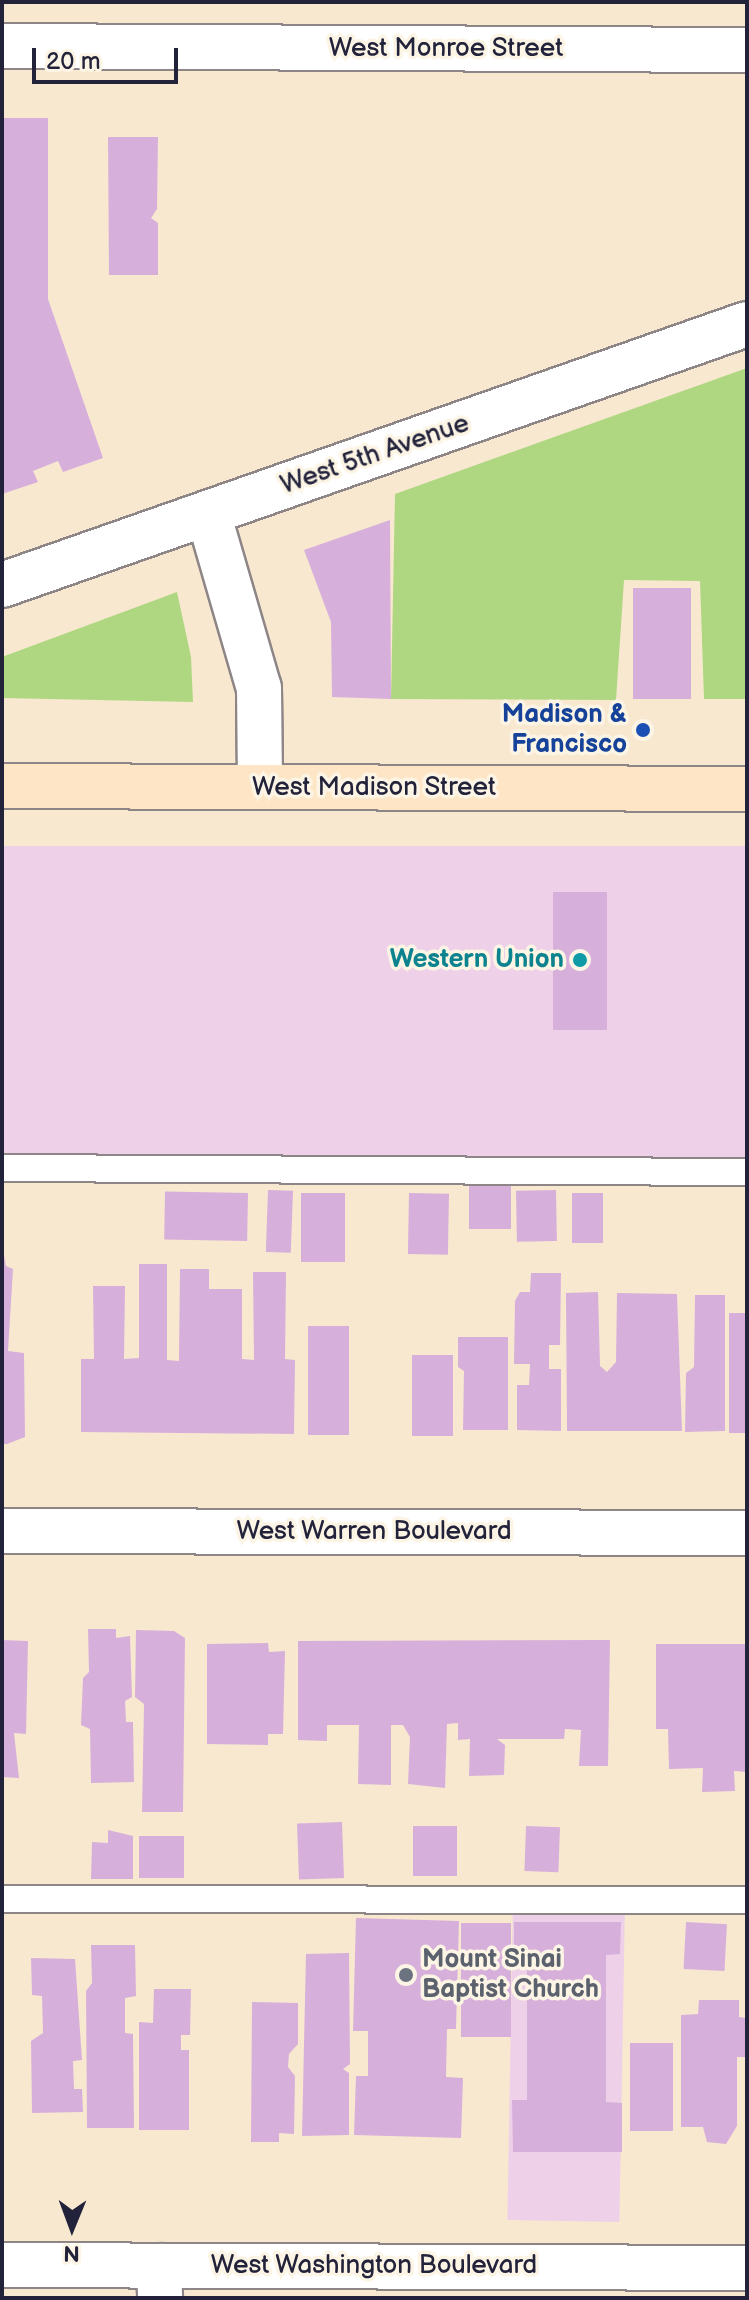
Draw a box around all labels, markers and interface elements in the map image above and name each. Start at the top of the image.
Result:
scale bar [36,32,182,82]
street label: West Monroe Street [329,33,563,65]
text: 20 m [46,47,101,76]
street label: West 5th Avenue [277,408,473,502]
place label: Madison & Francisco [502,699,627,760]
marker: Madison & Francisco [634,721,652,739]
street label: West Madison Street [252,772,496,804]
place label: Western Union [390,944,564,976]
marker: Western Union [571,951,589,969]
street label: West Warren Boulevard [236,1516,512,1548]
place label: Mount Sinai Baptist Church [422,1944,599,2006]
marker: Mount Sinai Baptist Church [397,1966,415,1984]
north arrow [32,2188,112,2268]
text: N [63,2239,80,2266]
street label: West Washington Boulevard [210,2250,538,2282]

